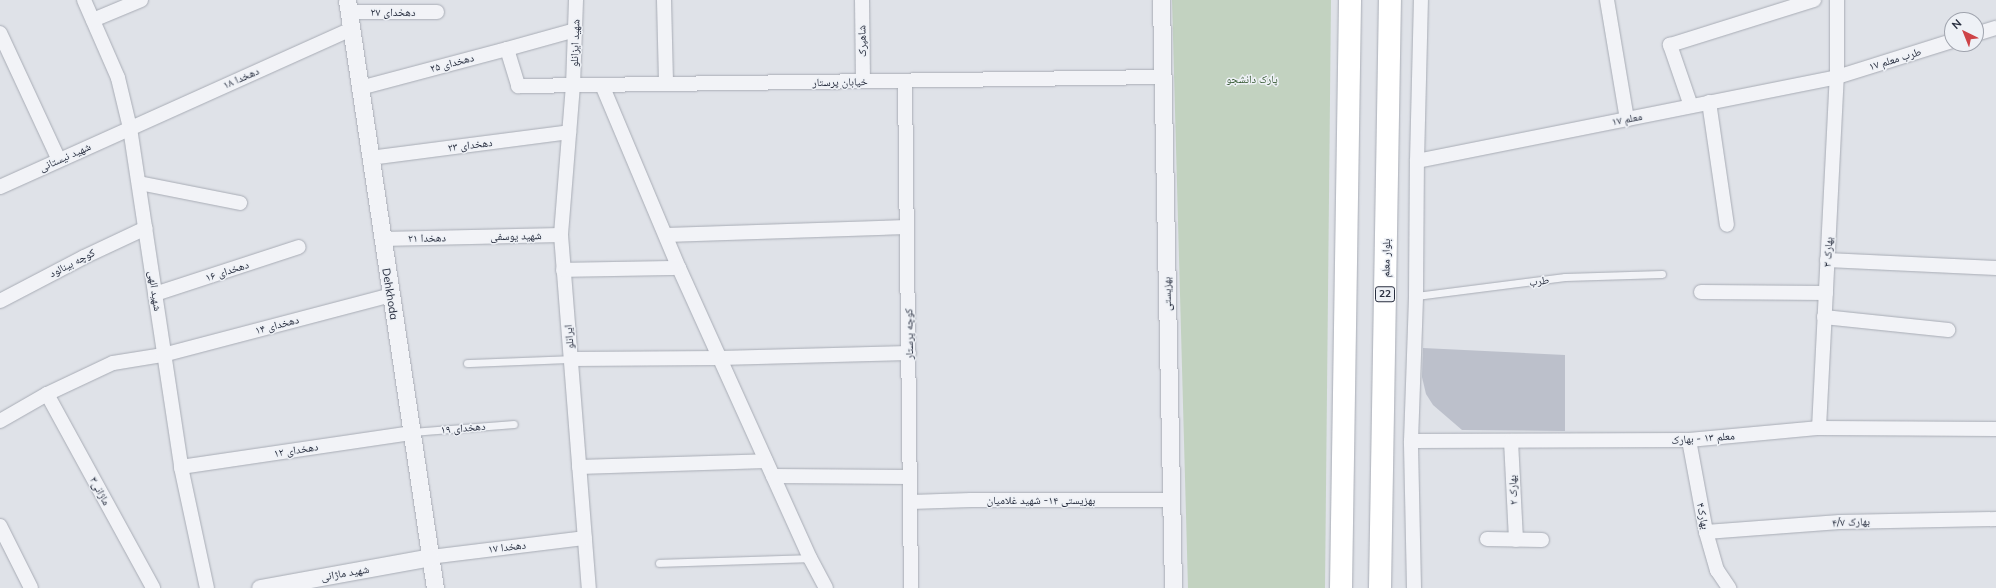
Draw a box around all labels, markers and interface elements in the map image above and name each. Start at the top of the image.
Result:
street label: دهخدای ۲۷ [371,5,415,19]
north arrow [1944,12,1984,52]
text: N [1949,16,1964,32]
street label: شهید ایزانلو [568,19,582,67]
street label: شاهپرک [855,25,869,57]
street label: طرب معلم ۱۷ [1867,45,1923,73]
street label: دهخدای ۲۵ [429,51,475,75]
street label: دهخدا ۱۸ [221,64,261,92]
park label: پارک دانشجو [1226,72,1278,86]
street label: خیابان پرستار [812,75,868,89]
street label: معلم ۱۷ [1611,110,1643,128]
street label: دهخدای ۲۳ [447,136,493,154]
street label: شهید نیستانی [37,140,93,174]
street label: شهید یوسفی [490,229,542,243]
street label: دهخدا ۲۱ [408,231,446,245]
street label: بهارک ۳ [1821,237,1835,267]
street label: بلوار معلم [1379,239,1393,277]
street label: کوچه بینالود [47,246,97,280]
street label: دهخدای ۱۶ [204,258,250,284]
street label: Dehkhoda [379,267,401,321]
street label: شهید الهی [146,270,164,312]
street label: طرب [1528,273,1550,289]
street label: بهزیستی [1160,277,1174,311]
road number: 22 [1375,286,1395,302]
street label: کوچه پرستار [902,308,916,360]
street label: دهخدای ۱۴ [254,313,300,337]
street label: ایرانلو [561,324,577,350]
street label: دهخدای ۱۹ [440,419,486,437]
street label: معلم ۱۳ - بهارک [1671,429,1735,447]
street label: دهخدای ۱۲ [273,440,319,460]
street label: ماژانی۳ [87,475,113,507]
street label: بهارک ۲ [1506,475,1520,505]
street label: بهزیستی ۱۴- شهید غلامیان [987,493,1095,507]
street label: بهارک۴ [1694,501,1712,531]
street label: بهارک ۴/۷ [1832,515,1870,529]
street label: دهخدا ۱۷ [487,538,527,556]
street label: شهید ماژانی [320,562,370,584]

